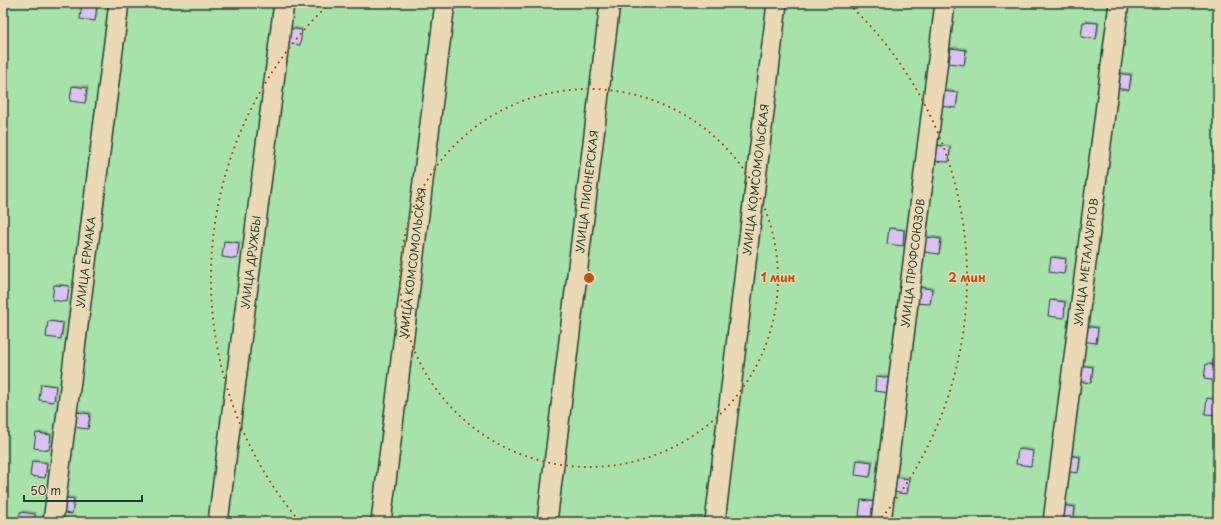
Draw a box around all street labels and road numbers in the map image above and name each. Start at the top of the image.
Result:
street label: УЛИЦА КОМСОМОЛЬСКАЯ [738,103,773,256]
street label: УЛИЦА ПИОНЕРСКАЯ [571,129,603,254]
street label: УЛИЦА КОМСОМОЛЬСКАЯ [395,186,430,339]
street label: УЛИЦА ПРОФСОЮЗОВ [896,197,929,328]
street label: УЛИЦА МЕТАЛЛУРГОВ [1069,197,1102,327]
street label: УЛИЦА ДРУЖБЫ [236,214,265,310]
street label: УЛИЦА ЕРМАКА [71,215,100,309]

